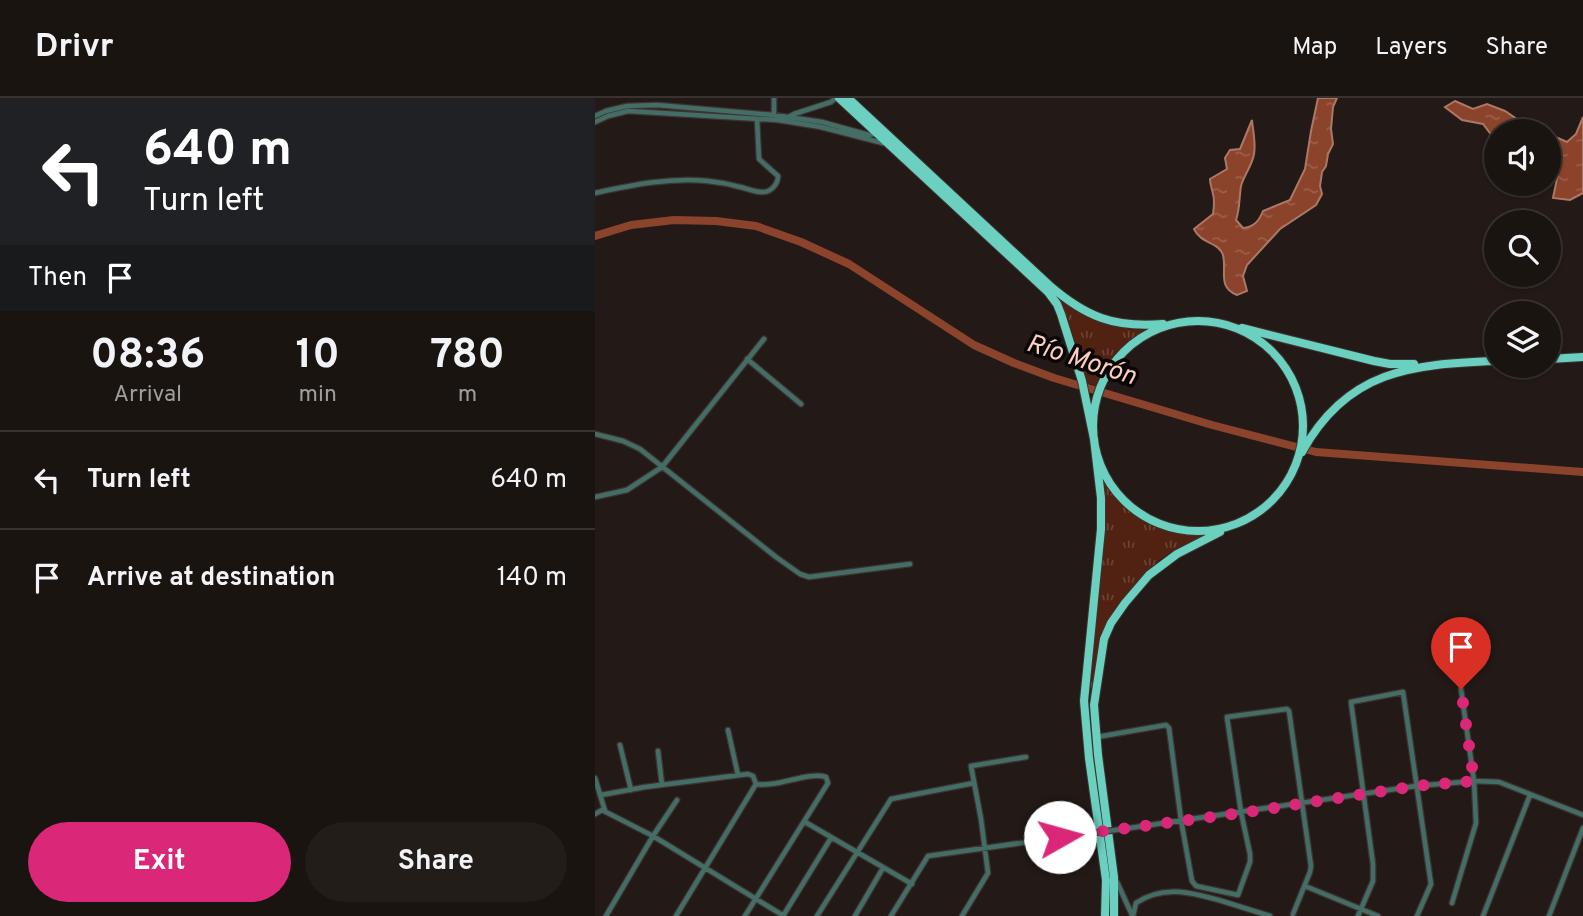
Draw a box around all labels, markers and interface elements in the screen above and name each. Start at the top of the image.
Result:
text: Drivr [35,27,114,69]
text: Map [1292,33,1337,63]
text: Layers [1375,33,1447,63]
text: Share [1485,33,1548,63]
map controls [1484,119,1561,378]
button: sound [1484,119,1561,196]
text: 640 m [143,121,292,183]
icon: left [28,126,119,217]
text: Turn left [143,182,264,222]
button: search [1484,210,1561,287]
icon: arrive [101,259,139,297]
text: Then [28,262,87,295]
button: layers [1484,301,1561,378]
water label: Río Morón [1022,328,1140,394]
text: 08:36 [90,330,205,383]
text: 10 [296,330,340,383]
text: 780 [430,330,505,383]
text: Arrival [113,381,182,410]
text: min [299,381,337,410]
text: m [458,381,477,410]
icon: left [28,461,66,499]
text: Turn left [87,464,191,497]
text: 640 m [491,464,567,497]
icon: arrive [28,559,66,597]
text: Arrive at destination [87,562,335,595]
text: 140 m [497,562,567,595]
pin [1431,617,1491,689]
icon: arrive [1442,628,1480,666]
position arrow [1023,800,1097,874]
button: Exit [28,822,291,902]
button: Share [305,822,567,902]

